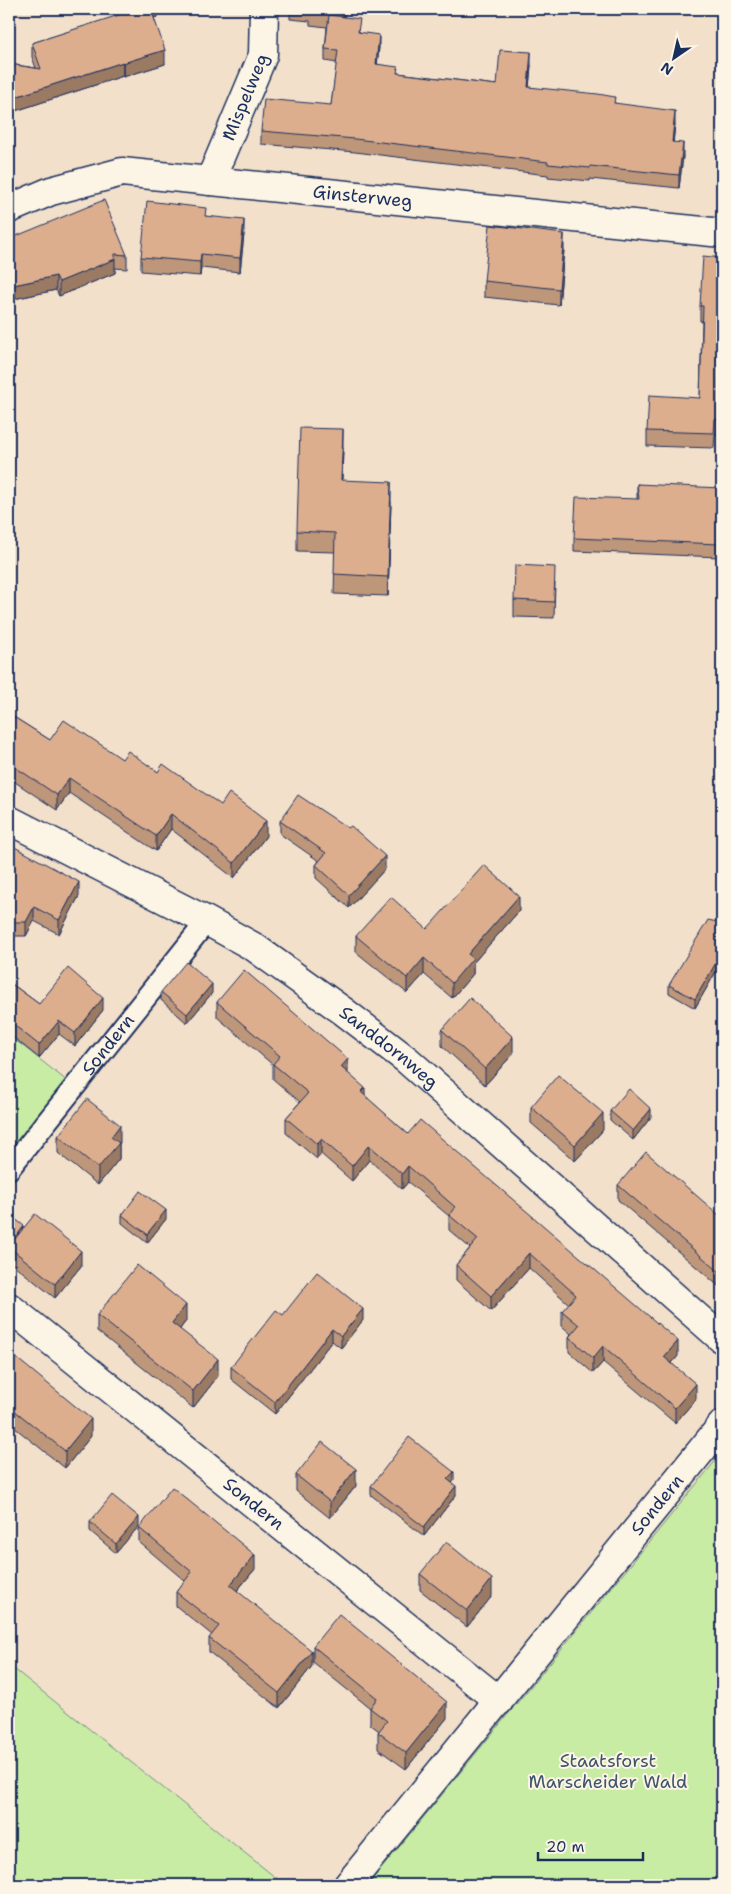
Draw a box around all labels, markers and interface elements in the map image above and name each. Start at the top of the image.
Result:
north arrow [648,32,698,82]
street label: Mispelweg [216,50,274,144]
text: N [657,58,676,79]
street label: Ginsterweg [312,179,414,213]
street label: Sanddornweg [334,1000,443,1094]
street label: Sondern [76,1009,140,1080]
street label: Sondern [625,1469,689,1540]
street label: Sondern [218,1472,289,1536]
park label: Staatsforst Marscheider Wald [528,1749,688,1794]
scale bar [538,1829,644,1861]
text: 20 m [546,1837,585,1857]

